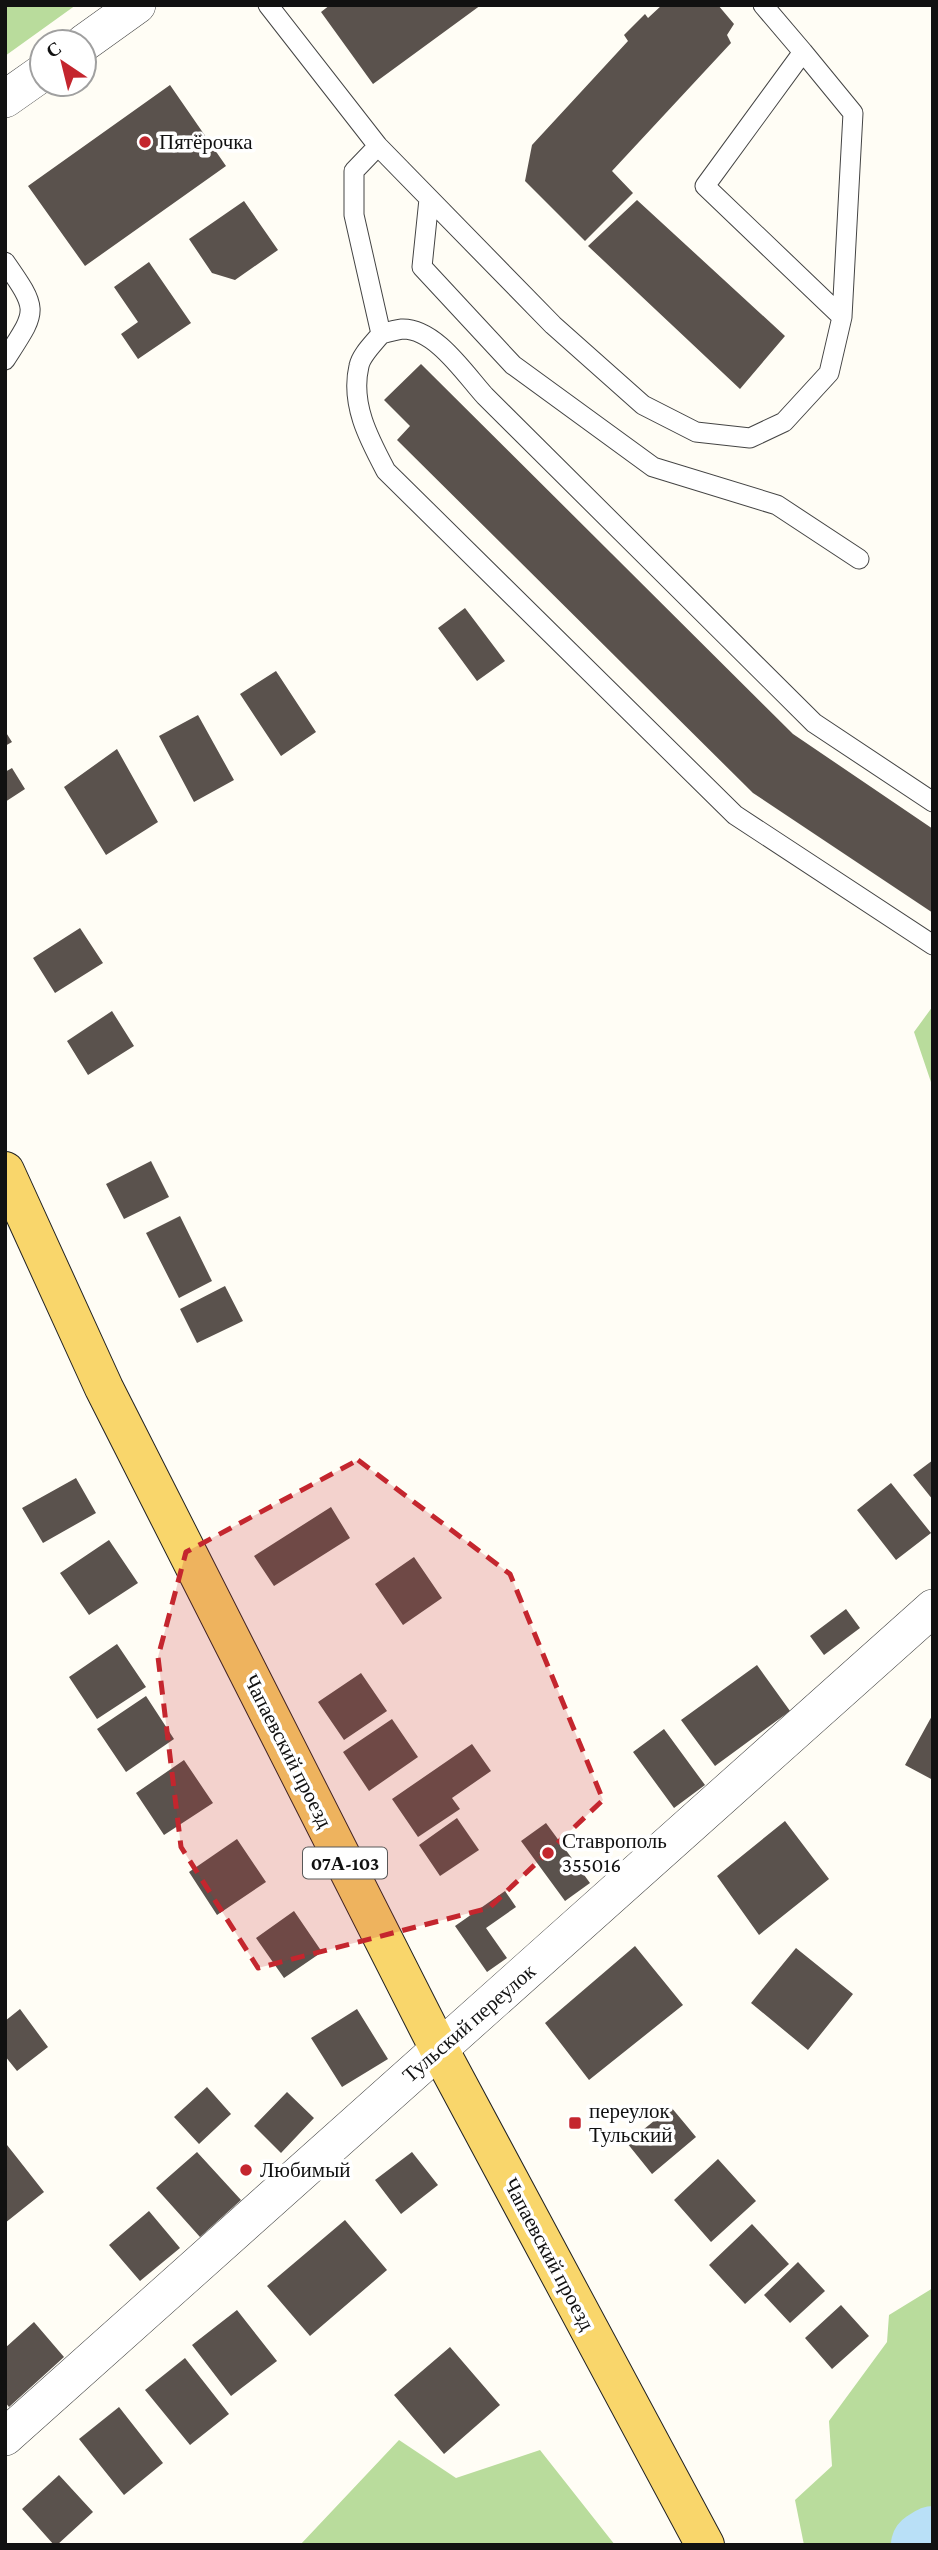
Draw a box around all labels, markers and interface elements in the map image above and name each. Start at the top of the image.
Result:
north arrow [28,28,98,98]
text: С [42,37,65,62]
place label: Пятёрочка [159,130,253,154]
marker: Пятёрочка [137,134,153,150]
street label: Чапаевский проезд [239,1670,337,1832]
place label: Ставрополь 355016 [562,1829,667,1877]
marker: Ставрополь 355016 [540,1845,556,1861]
road number: 07А-103 [303,1848,387,1879]
street label: Тульский переулок [398,1958,541,2087]
place label: переулок Тульский [589,2099,672,2147]
marker: переулок Тульский [567,2115,583,2131]
place label: Любимый [260,2158,351,2182]
marker: Любимый [238,2162,254,2178]
street label: Чапаевский проезд [499,2174,599,2335]

